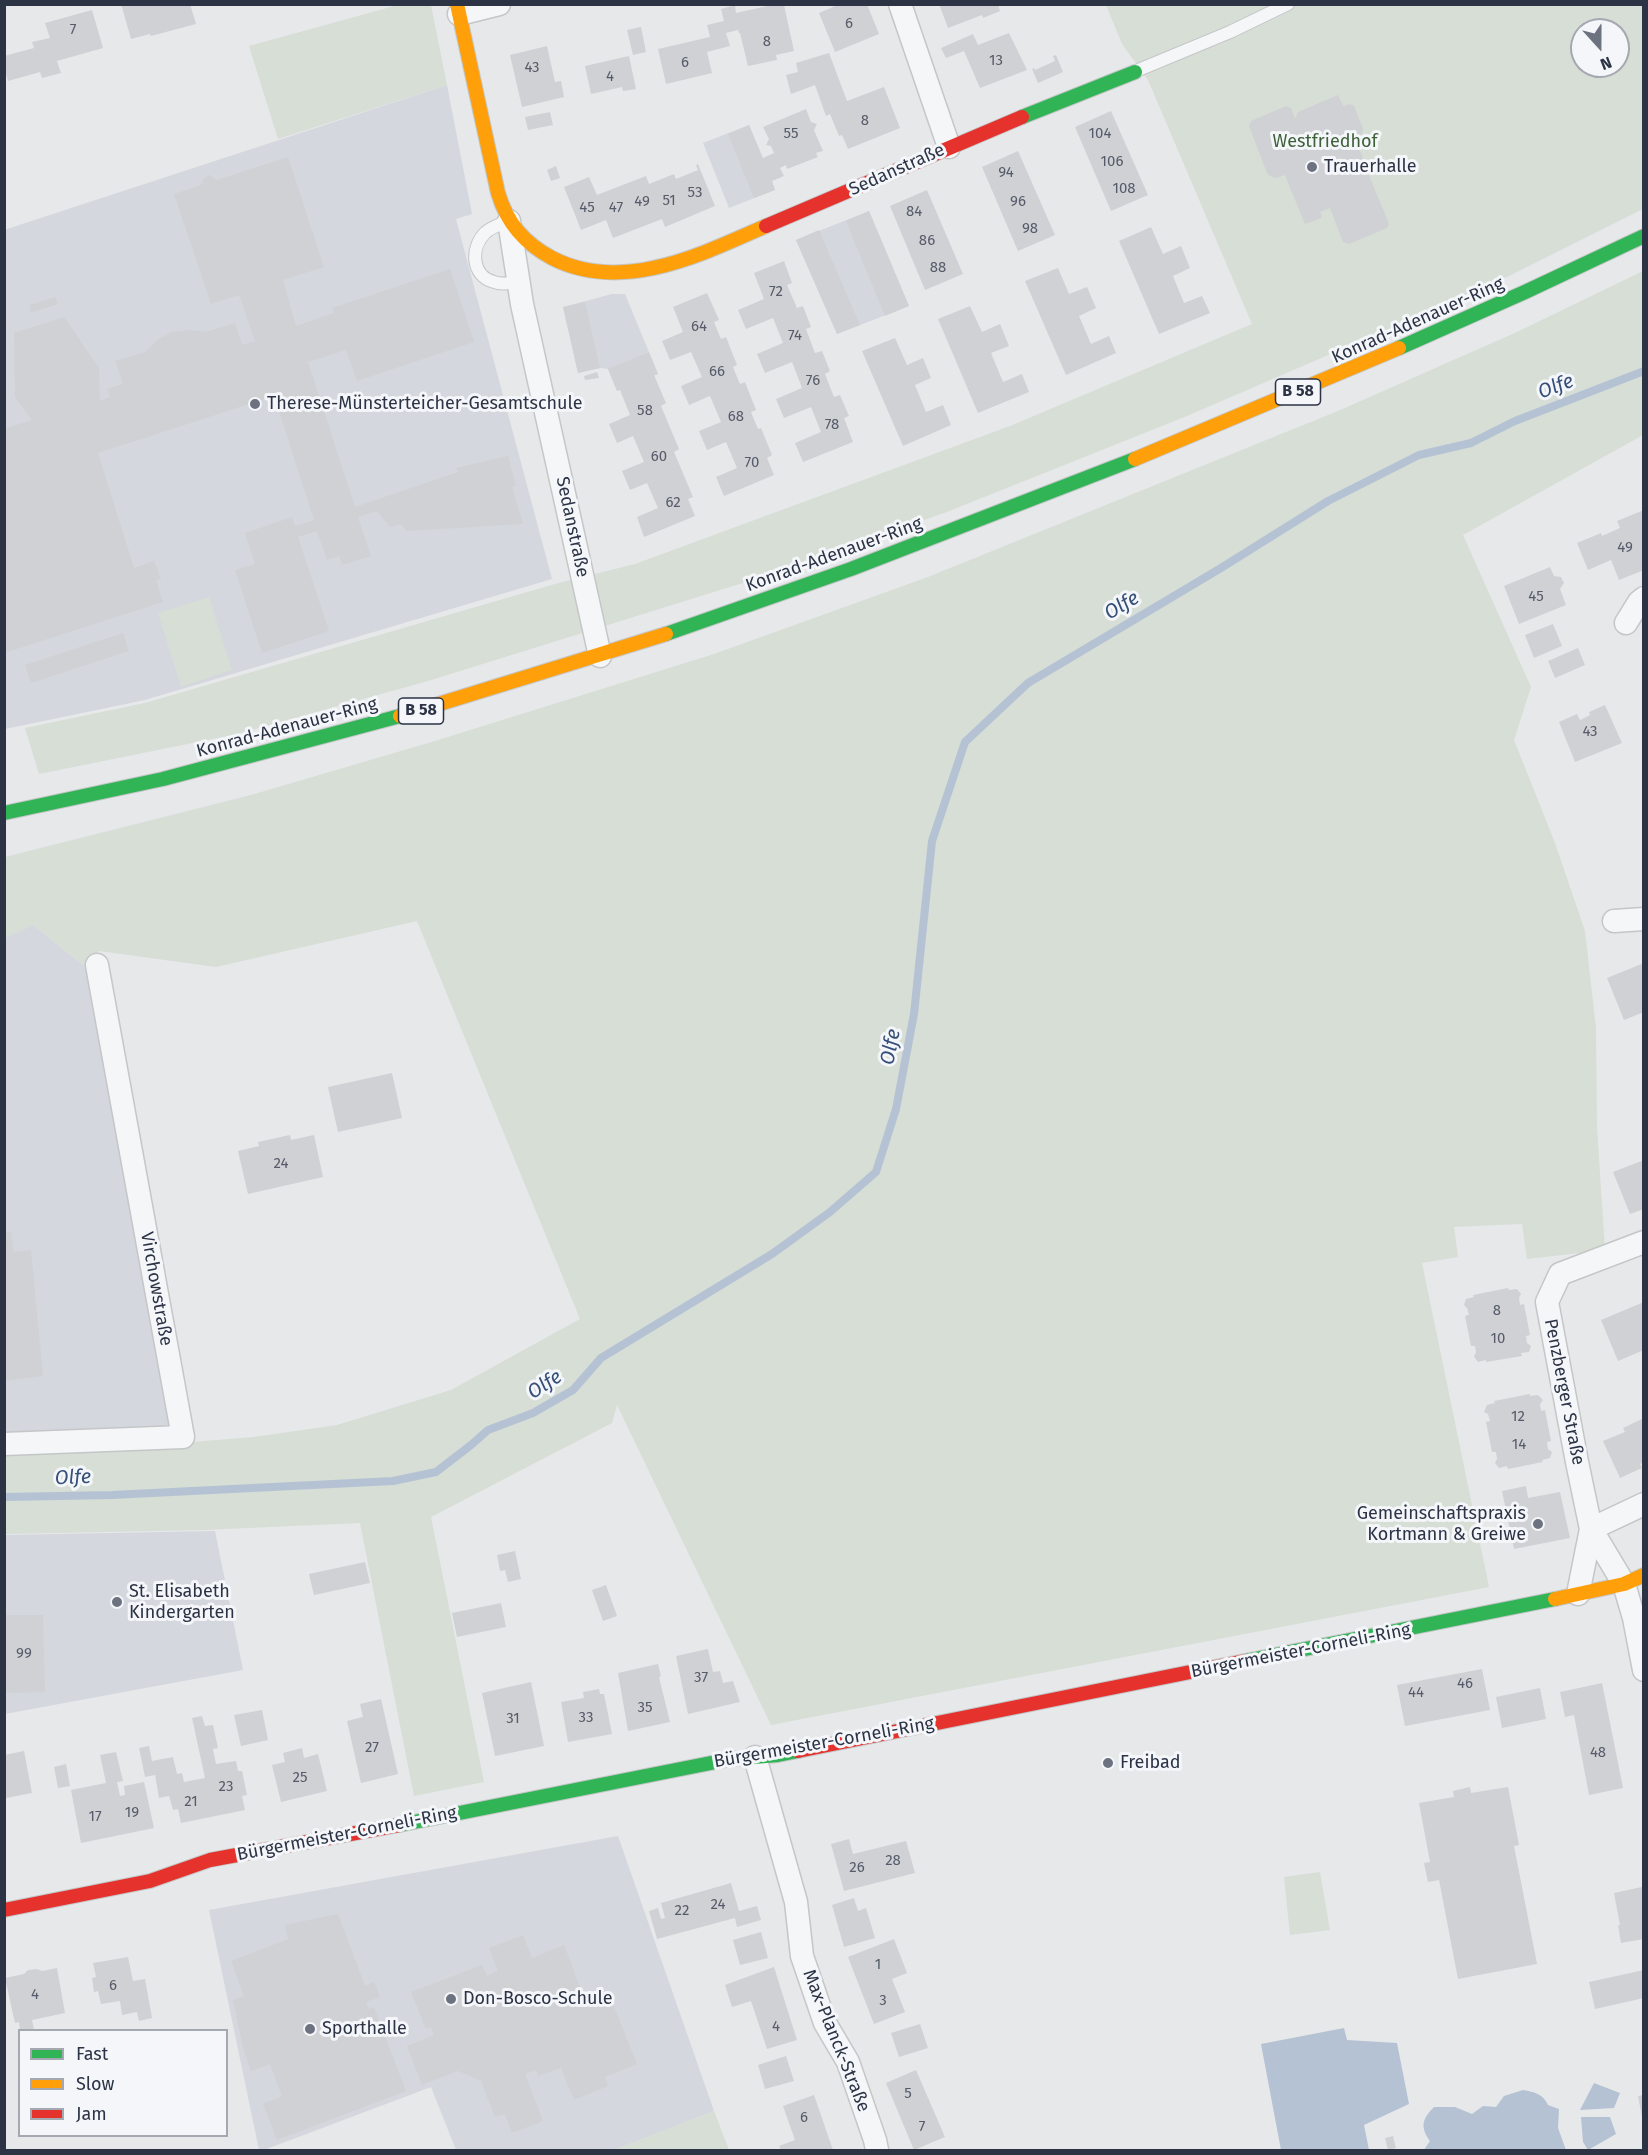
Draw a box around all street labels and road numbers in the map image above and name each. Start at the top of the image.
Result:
street label: Sedanstraße [846,139,948,201]
street label: Konrad-Adenauer-Ring [1328,273,1508,369]
road number: B 58 [1276,379,1320,405]
street label: Sedanstraße [551,475,593,579]
street label: Konrad-Adenauer-Ring [743,513,925,597]
street label: Konrad-Adenauer-Ring [194,693,380,763]
road number: B 58 [398,698,444,724]
street label: Virchowstraße [135,1230,177,1348]
street label: Penzberger Straße [1539,1317,1589,1467]
street label: Bürgermeister-Corneli-Ring [1189,1619,1413,1683]
street label: Bürgermeister-Corneli-Ring [712,1713,936,1773]
street label: Bürgermeister-Corneli-Ring [235,1802,459,1866]
street label: Max-Planck-Straße [798,1967,874,2115]

